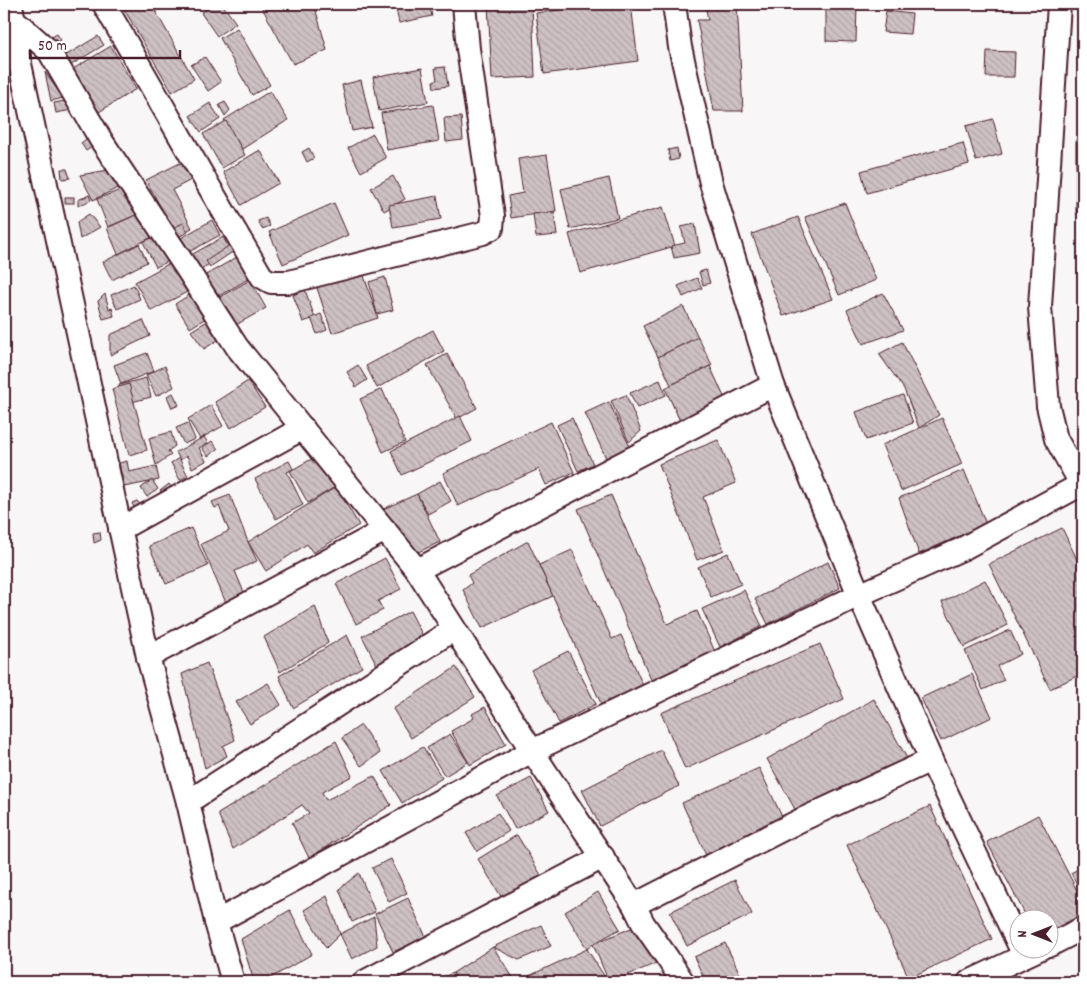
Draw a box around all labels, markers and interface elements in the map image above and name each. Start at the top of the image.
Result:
scale bar [30,28,180,60]
text: 50 m [38,36,67,58]
north arrow [1010,908,1060,958]
text: N [1013,930,1033,937]

